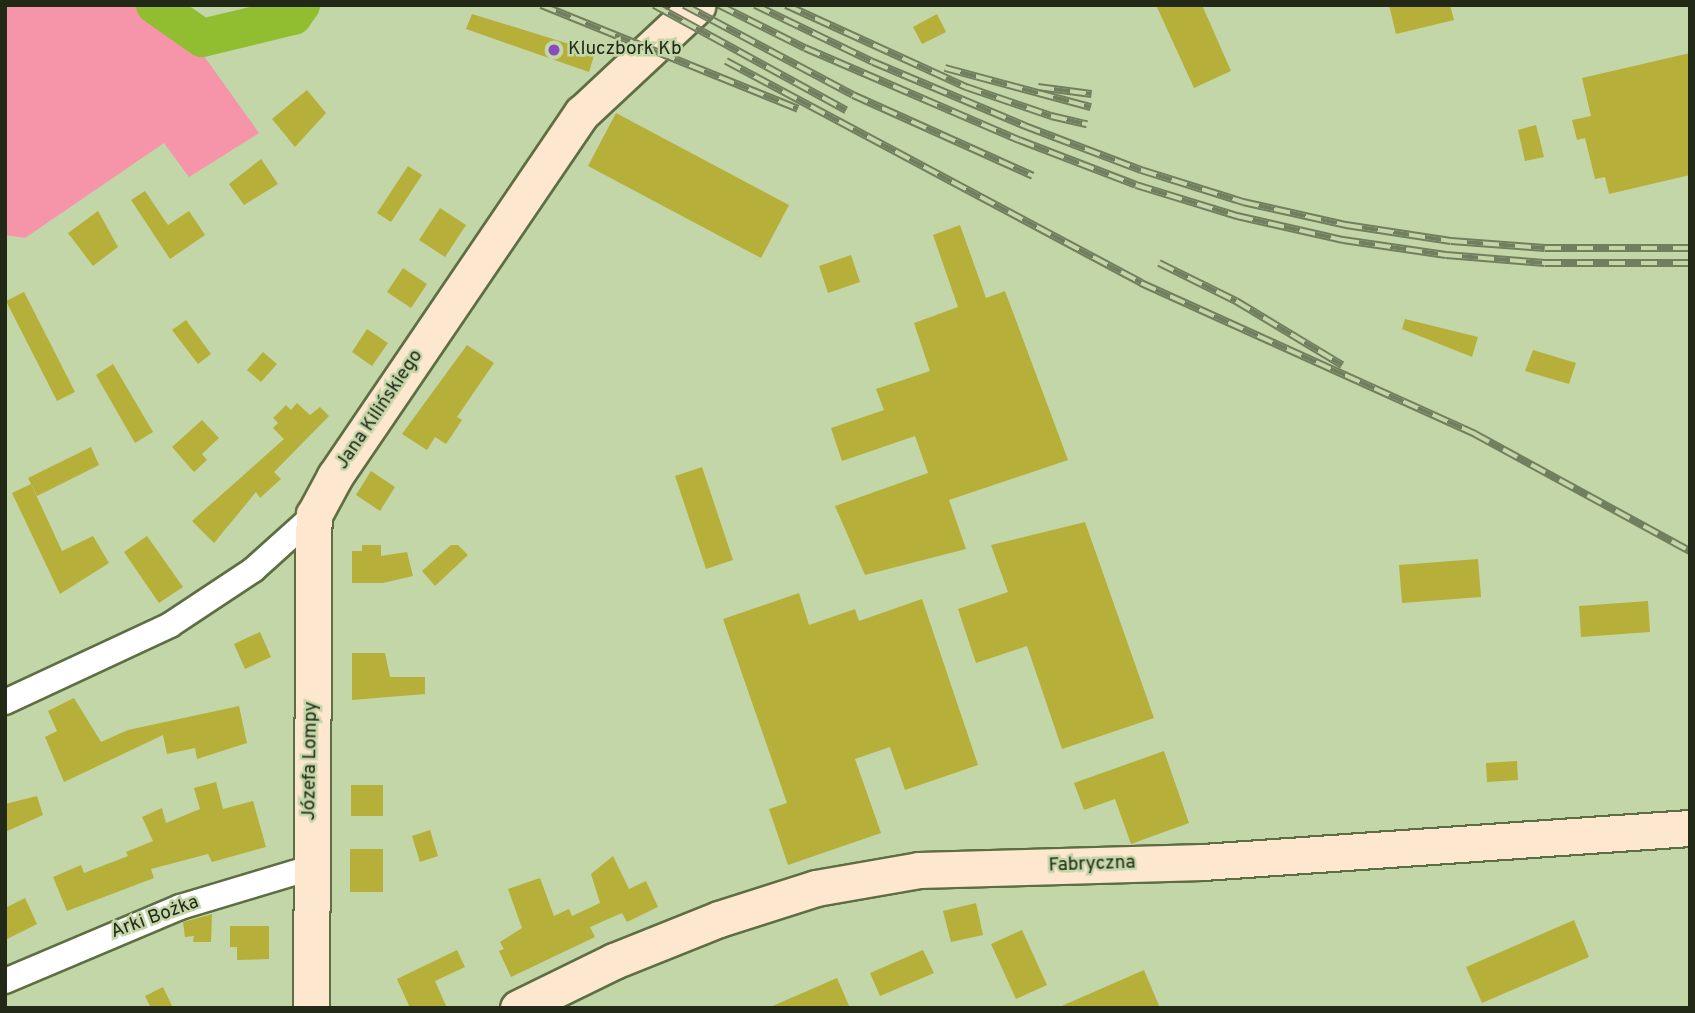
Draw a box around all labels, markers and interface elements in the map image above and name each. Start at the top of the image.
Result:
place label: Kluczbork Kb [568,39,682,61]
marker: Kluczbork Kb [546,42,562,58]
street label: Jana Kilińskiego [332,346,428,474]
street label: Józefa Lompy [299,701,323,821]
street label: Fabryczna [1048,852,1136,878]
street label: Arki Bożka [108,892,202,944]

